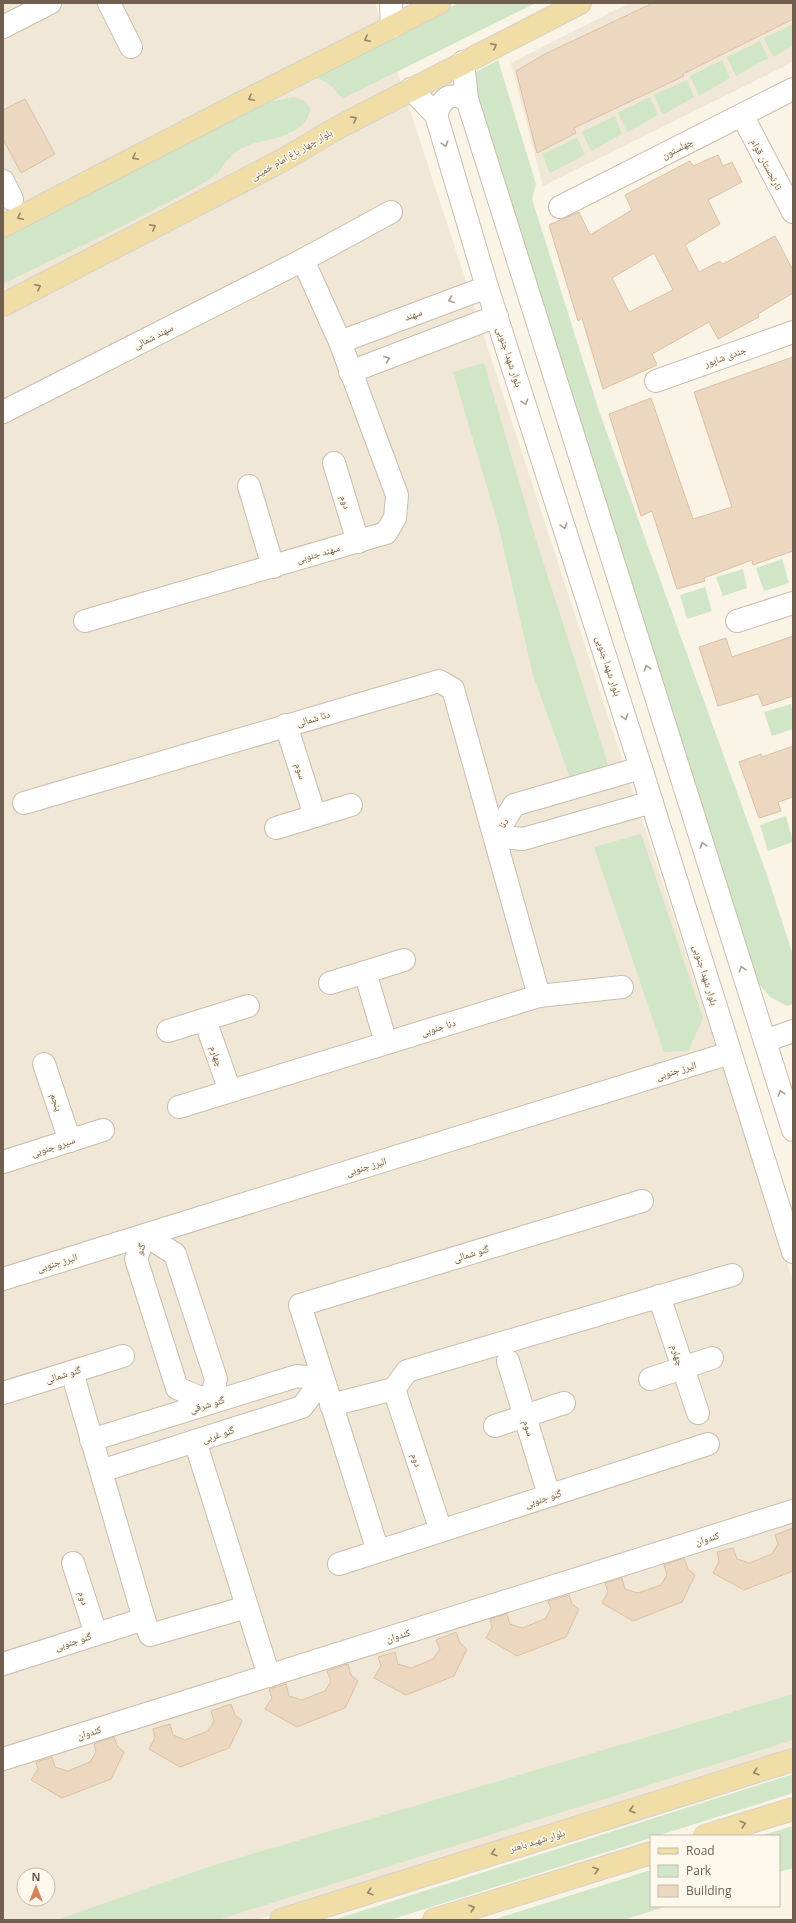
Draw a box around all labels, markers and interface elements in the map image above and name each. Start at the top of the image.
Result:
one-way arrow [363,34,371,42]
one-way arrow [490,43,497,51]
one-way arrow [247,93,255,101]
one-way arrow [349,116,357,123]
street label: بلوار چهار باغ امام خمینی [247,125,335,184]
street label: چهلستون [659,134,696,162]
street label: نارنجستان قوام [747,136,786,193]
one-way arrow [440,141,449,148]
one-way arrow [132,153,139,160]
one-way arrow [16,212,24,220]
one-way arrow [149,224,156,232]
one-way arrow [33,284,41,292]
one-way arrow [447,296,454,304]
street label: سهند [402,304,424,324]
street label: سهند شمالی [131,320,176,352]
street label: بلوار شهدا جنوبی [494,325,526,389]
street label: جندی شاپور [701,342,749,371]
one-way arrow [384,356,391,364]
one-way arrow [520,399,529,406]
street label: دوم [336,493,355,511]
one-way arrow [559,522,568,529]
street label: سهند جنوبی [295,540,342,566]
street label: بلوار شهدا جنوبی [593,634,625,698]
one-way arrow [643,664,652,671]
street label: دنا شمالی [295,707,331,729]
one-way arrow [620,713,629,720]
street label: سوم [291,761,310,782]
street label: دنا [495,815,511,831]
one-way arrow [699,842,708,849]
street label: بلوار شهدا جنوبی [690,943,722,1007]
one-way arrow [738,966,747,973]
street label: دنا جنوبی [419,1015,457,1039]
street label: چهارم [206,1044,227,1069]
street label: البرز جنوبی [654,1057,698,1083]
one-way arrow [777,1090,786,1097]
street label: پنجم [46,1091,67,1113]
street label: سیرو جنوبی [29,1132,77,1160]
street label: البرز جنوبی [344,1153,388,1179]
street label: گنو [131,1241,149,1257]
street label: گنو شمالی [451,1241,491,1265]
street label: البرز جنوبی [35,1249,79,1275]
street label: چهارم [667,1343,688,1368]
street label: گنو شمالی [43,1362,83,1386]
street label: گنو شرقی [188,1392,227,1416]
street label: سوم [519,1418,538,1438]
street label: گنو غربی [200,1422,236,1446]
street label: دوم [407,1451,426,1469]
street label: گنو جنوبی [523,1485,564,1511]
street label: کندوان [693,1528,721,1548]
street label: دوم [74,1589,93,1607]
street label: کندوان [384,1625,412,1645]
street label: گنو جنوبی [53,1628,94,1654]
street label: کندوان [75,1722,103,1742]
one-way arrow [752,1767,759,1776]
one-way arrow [628,1806,635,1814]
one-way arrow [739,1821,746,1829]
street label: بلوار شهید باهنر [507,1825,567,1855]
legend [650,1835,780,1907]
text: Road [686,1842,715,1859]
one-way arrow [491,1848,498,1857]
text: Park [686,1862,712,1879]
one-way arrow [592,1866,599,1875]
north arrow [16,1867,56,1907]
text: N [32,1869,40,1884]
text: Building [686,1882,732,1899]
one-way arrow [367,1887,374,1896]
one-way arrow [468,1905,475,1913]

